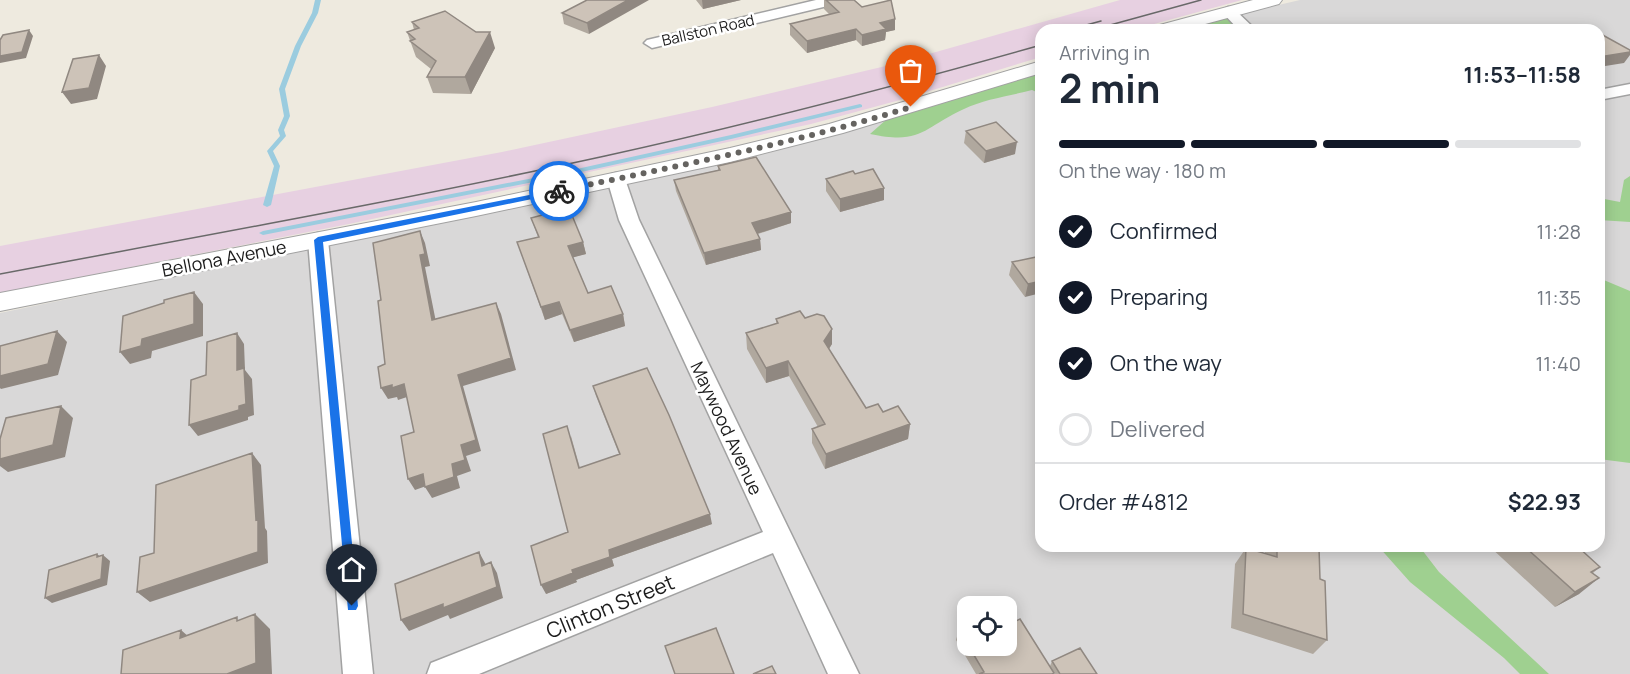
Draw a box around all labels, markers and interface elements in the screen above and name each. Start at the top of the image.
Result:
street label: Ballston Road [660,9,756,51]
text: Arriving in [1059,39,1150,66]
pin [885,45,936,107]
icon: bag [894,54,927,87]
text: 11:53–11:58 [1464,60,1581,90]
text: 2 min [1059,61,1160,115]
text: On the way · 180 m [1059,157,1226,184]
courier [529,161,589,221]
icon: bike [543,175,576,208]
icon: check [1059,215,1092,248]
text: Confirmed [1110,216,1218,246]
text: 11:28 [1536,218,1581,245]
street label: Bellona Avenue [160,234,288,282]
icon: check [1059,281,1092,314]
text: Preparing [1110,282,1208,312]
text: 11:35 [1537,284,1581,311]
icon: check [1059,347,1092,380]
text: On the way [1110,348,1222,378]
text: 11:40 [1535,350,1581,377]
street label: Maywood Avenue [686,357,768,499]
text: Delivered [1110,414,1205,444]
text: Order #4812 [1059,487,1188,517]
text: $22.93 [1508,487,1581,517]
pin [326,544,377,606]
icon: home [335,553,368,586]
street label: Clinton Street [542,568,678,644]
map controls [957,596,1017,656]
button: locate [957,596,1017,656]

